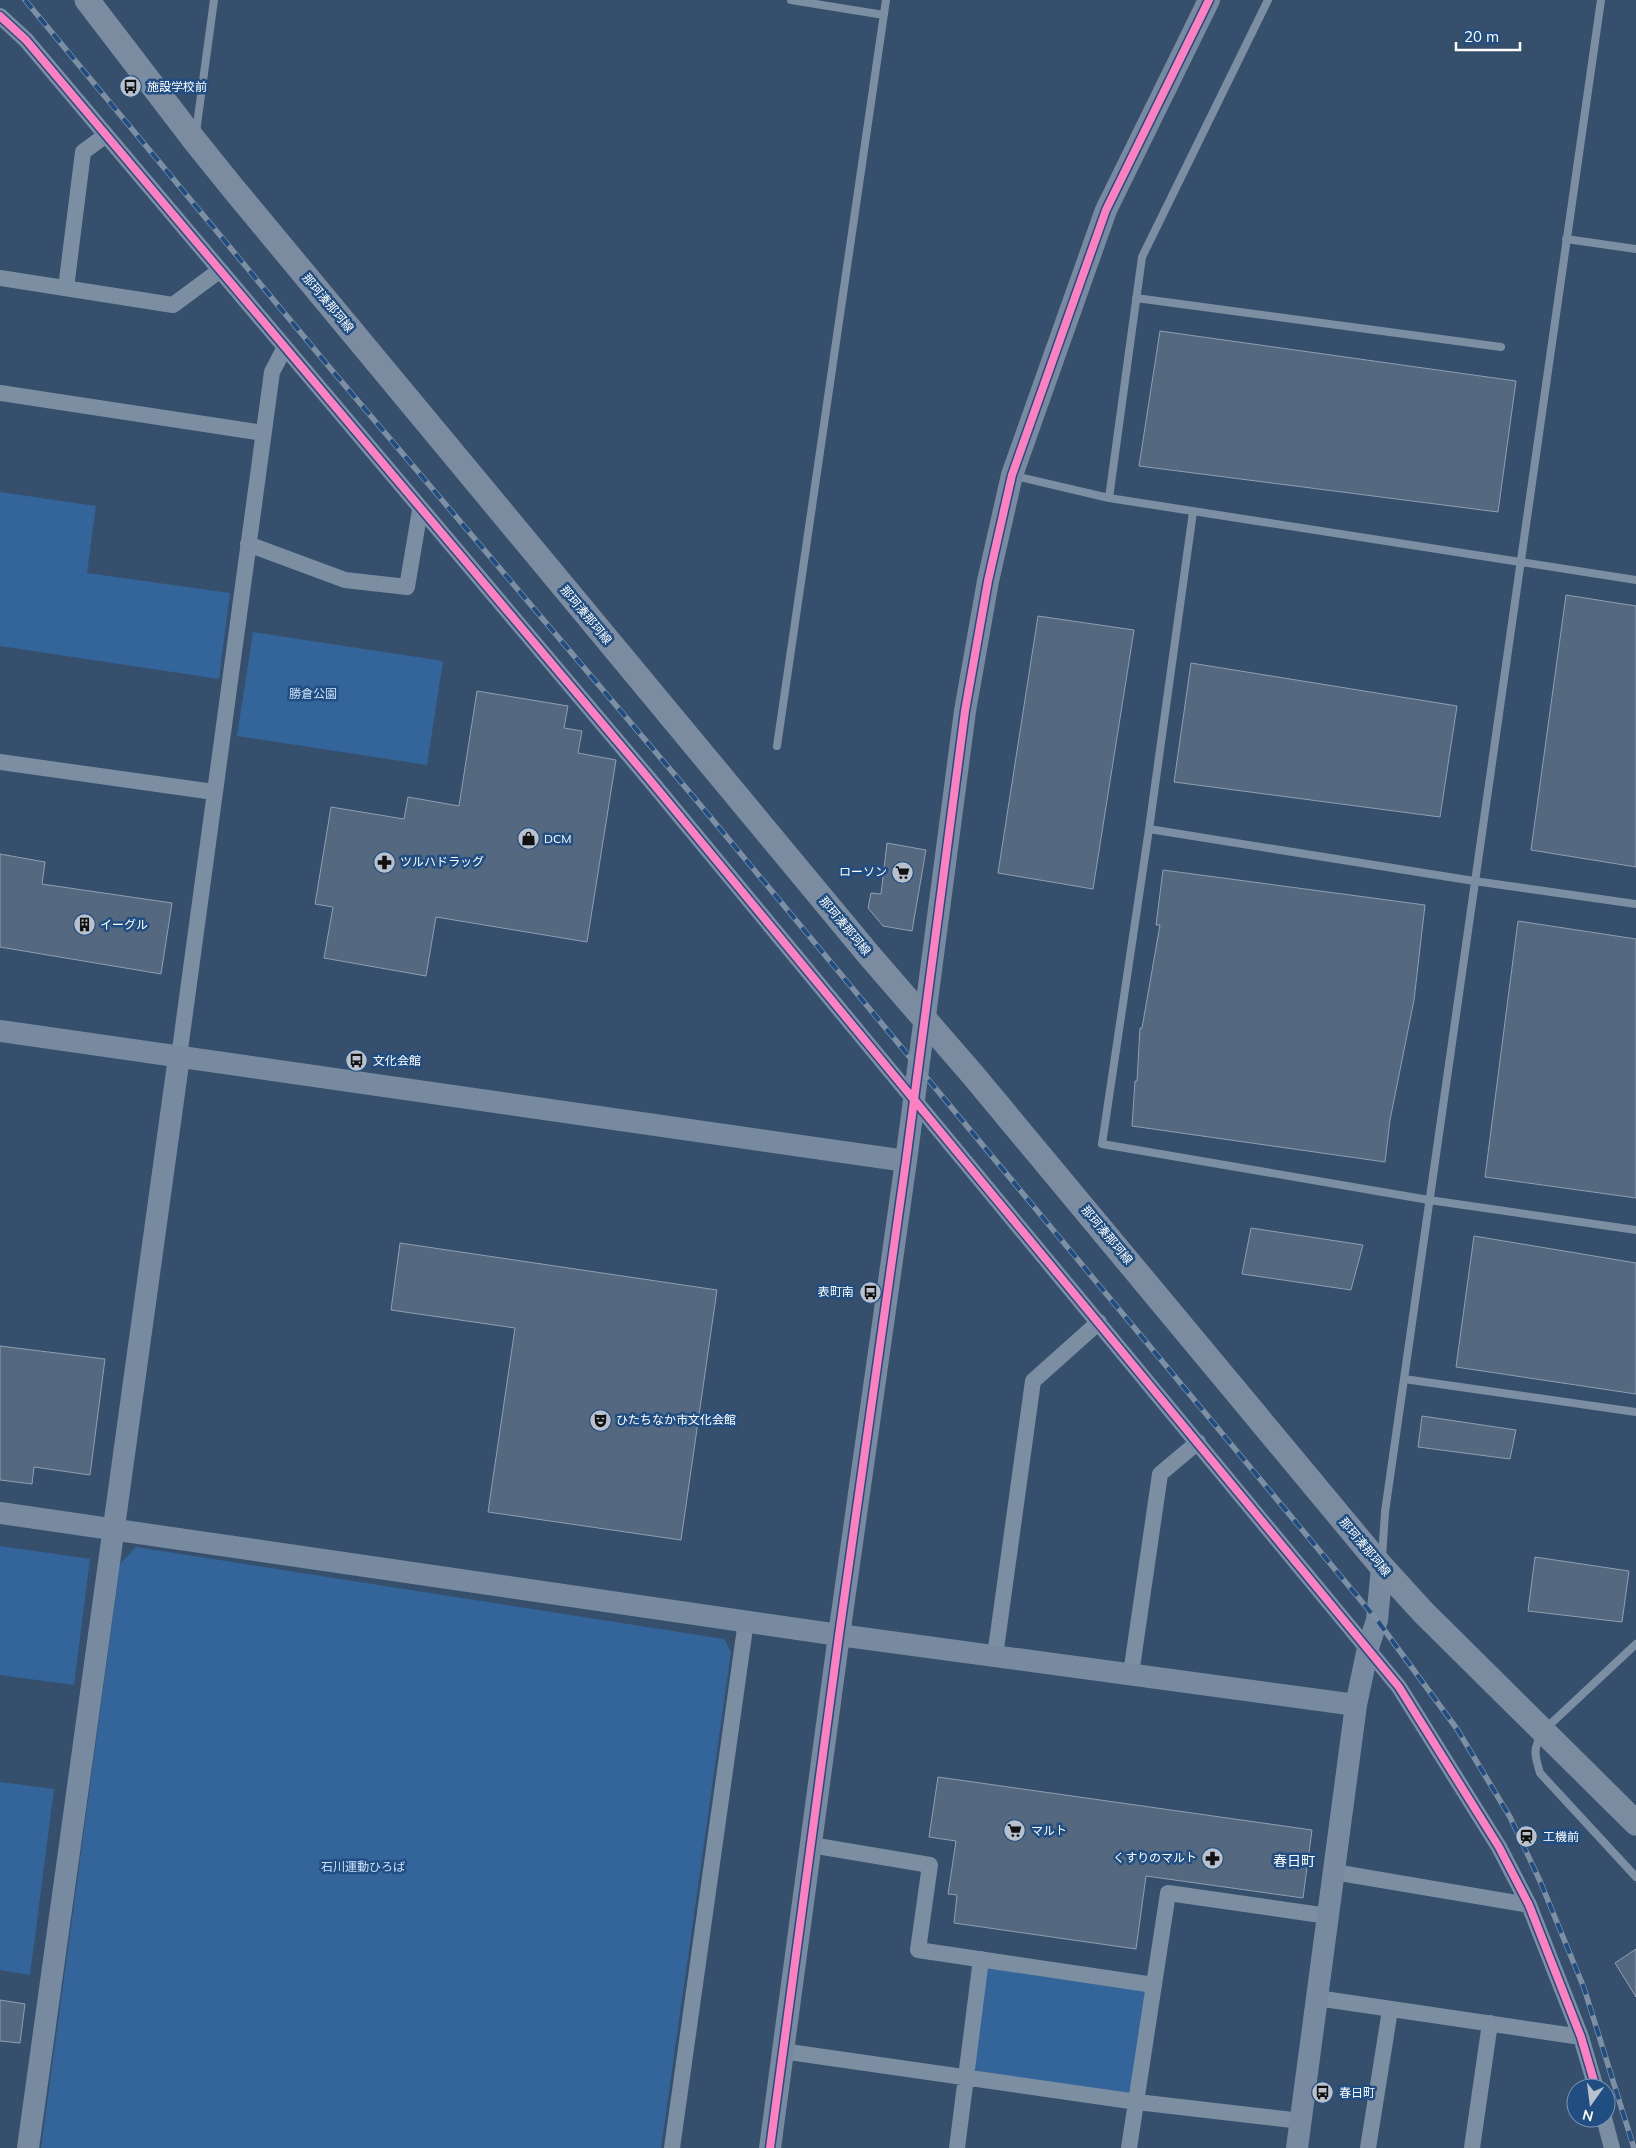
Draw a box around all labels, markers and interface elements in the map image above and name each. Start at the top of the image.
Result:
scale bar [1456,20,1520,52]
text: 20 m [1464,27,1499,46]
bus stop icon: 施設学校前 [119,75,143,99]
place label: 施設学校前 [147,79,207,94]
street label: 那珂湊那珂線 [299,270,357,335]
street label: 那珂湊那珂線 [557,582,615,647]
park label: 勝倉公園 [289,686,337,701]
shop icon: DCM [516,827,540,851]
place label: DCM [544,831,571,846]
pharmacy icon: ツルハドラッグ [372,850,396,874]
place label: ツルハドラッグ [400,854,484,869]
supermarket icon: ローソン [891,860,915,884]
place label: ローソン [839,864,887,879]
street label: 那珂湊那珂線 [816,893,874,958]
building icon: イーグル [72,913,96,937]
place label: イーグル [100,917,148,932]
bus stop icon: 文化会館 [345,1049,369,1073]
place label: 文化会館 [373,1053,421,1068]
street label: 那珂湊那珂線 [1078,1202,1136,1267]
bus stop icon: 表町南 [858,1280,882,1304]
place label: 表町南 [817,1284,854,1299]
theatre icon: ひたちなか市文化会館 [588,1408,612,1432]
place label: ひたちなか市文化会館 [616,1412,736,1427]
street label: 那珂湊那珂線 [1336,1514,1394,1579]
supermarket icon: マルト [1003,1819,1027,1843]
place label: マルト [1031,1823,1067,1838]
station icon: 工機前 [1515,1825,1539,1849]
place label: 工機前 [1543,1829,1579,1844]
pharmacy icon: くすりのマルト [1201,1846,1225,1870]
place label: くすりのマルト [1113,1850,1197,1865]
district label: 春日町 [1273,1852,1315,1870]
park label: 石川運動ひろば [321,1859,405,1874]
north arrow [1566,2078,1616,2128]
bus stop icon: 春日町 [1311,2081,1335,2105]
place label: 春日町 [1339,2085,1375,2100]
text: N [1581,2106,1595,2126]

